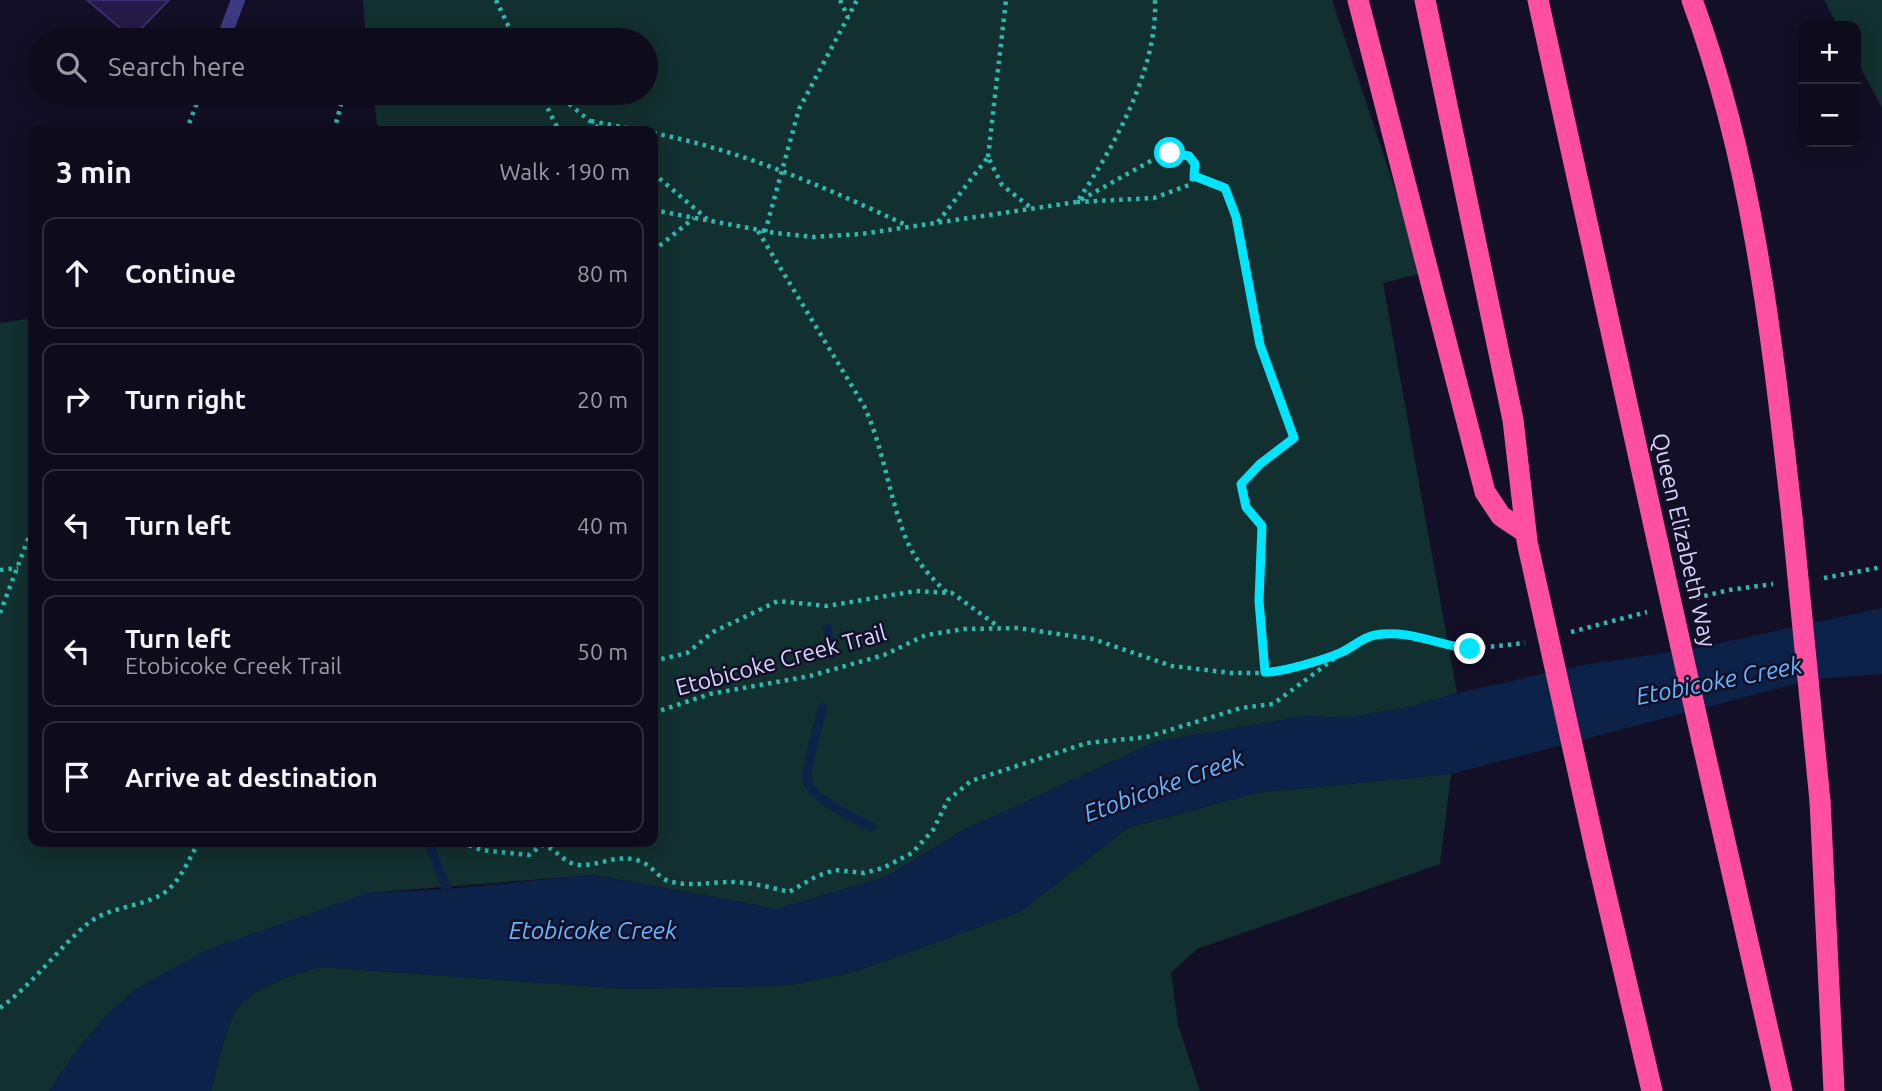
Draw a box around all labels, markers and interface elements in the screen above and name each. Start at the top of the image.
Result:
map controls [1798,21,1861,147]
button: + [1798,21,1861,84]
search box [28,28,658,105]
icon: search [52,48,90,86]
text: Search here [108,52,245,81]
button: − [1798,84,1861,147]
route start [1154,137,1185,168]
text: 3 min [56,155,132,189]
text: Walk · 190 m [499,159,630,184]
icon: ahead [58,254,96,292]
text: Continue [125,259,236,288]
text: 80 m [577,261,628,286]
icon: right [58,380,96,418]
text: Turn right [125,385,246,414]
text: 20 m [577,387,628,412]
street label: Queen Elizabeth Way [1648,430,1721,649]
icon: left [58,506,96,544]
text: Turn left [125,511,231,540]
text: 40 m [577,513,628,538]
street label: Etobicoke Creek Trail [673,619,889,700]
text: Turn left [125,624,231,653]
icon: left [58,632,96,670]
route end [1454,633,1485,664]
text: 50 m [577,639,628,664]
water label: Etobicoke Creek [1634,651,1805,710]
text: Etobicoke Creek Trail [125,653,342,678]
water label: Etobicoke Creek [1080,744,1248,827]
icon: arrive [58,758,96,796]
text: Arrive at destination [125,763,378,792]
water label: Etobicoke Creek [509,917,678,944]

